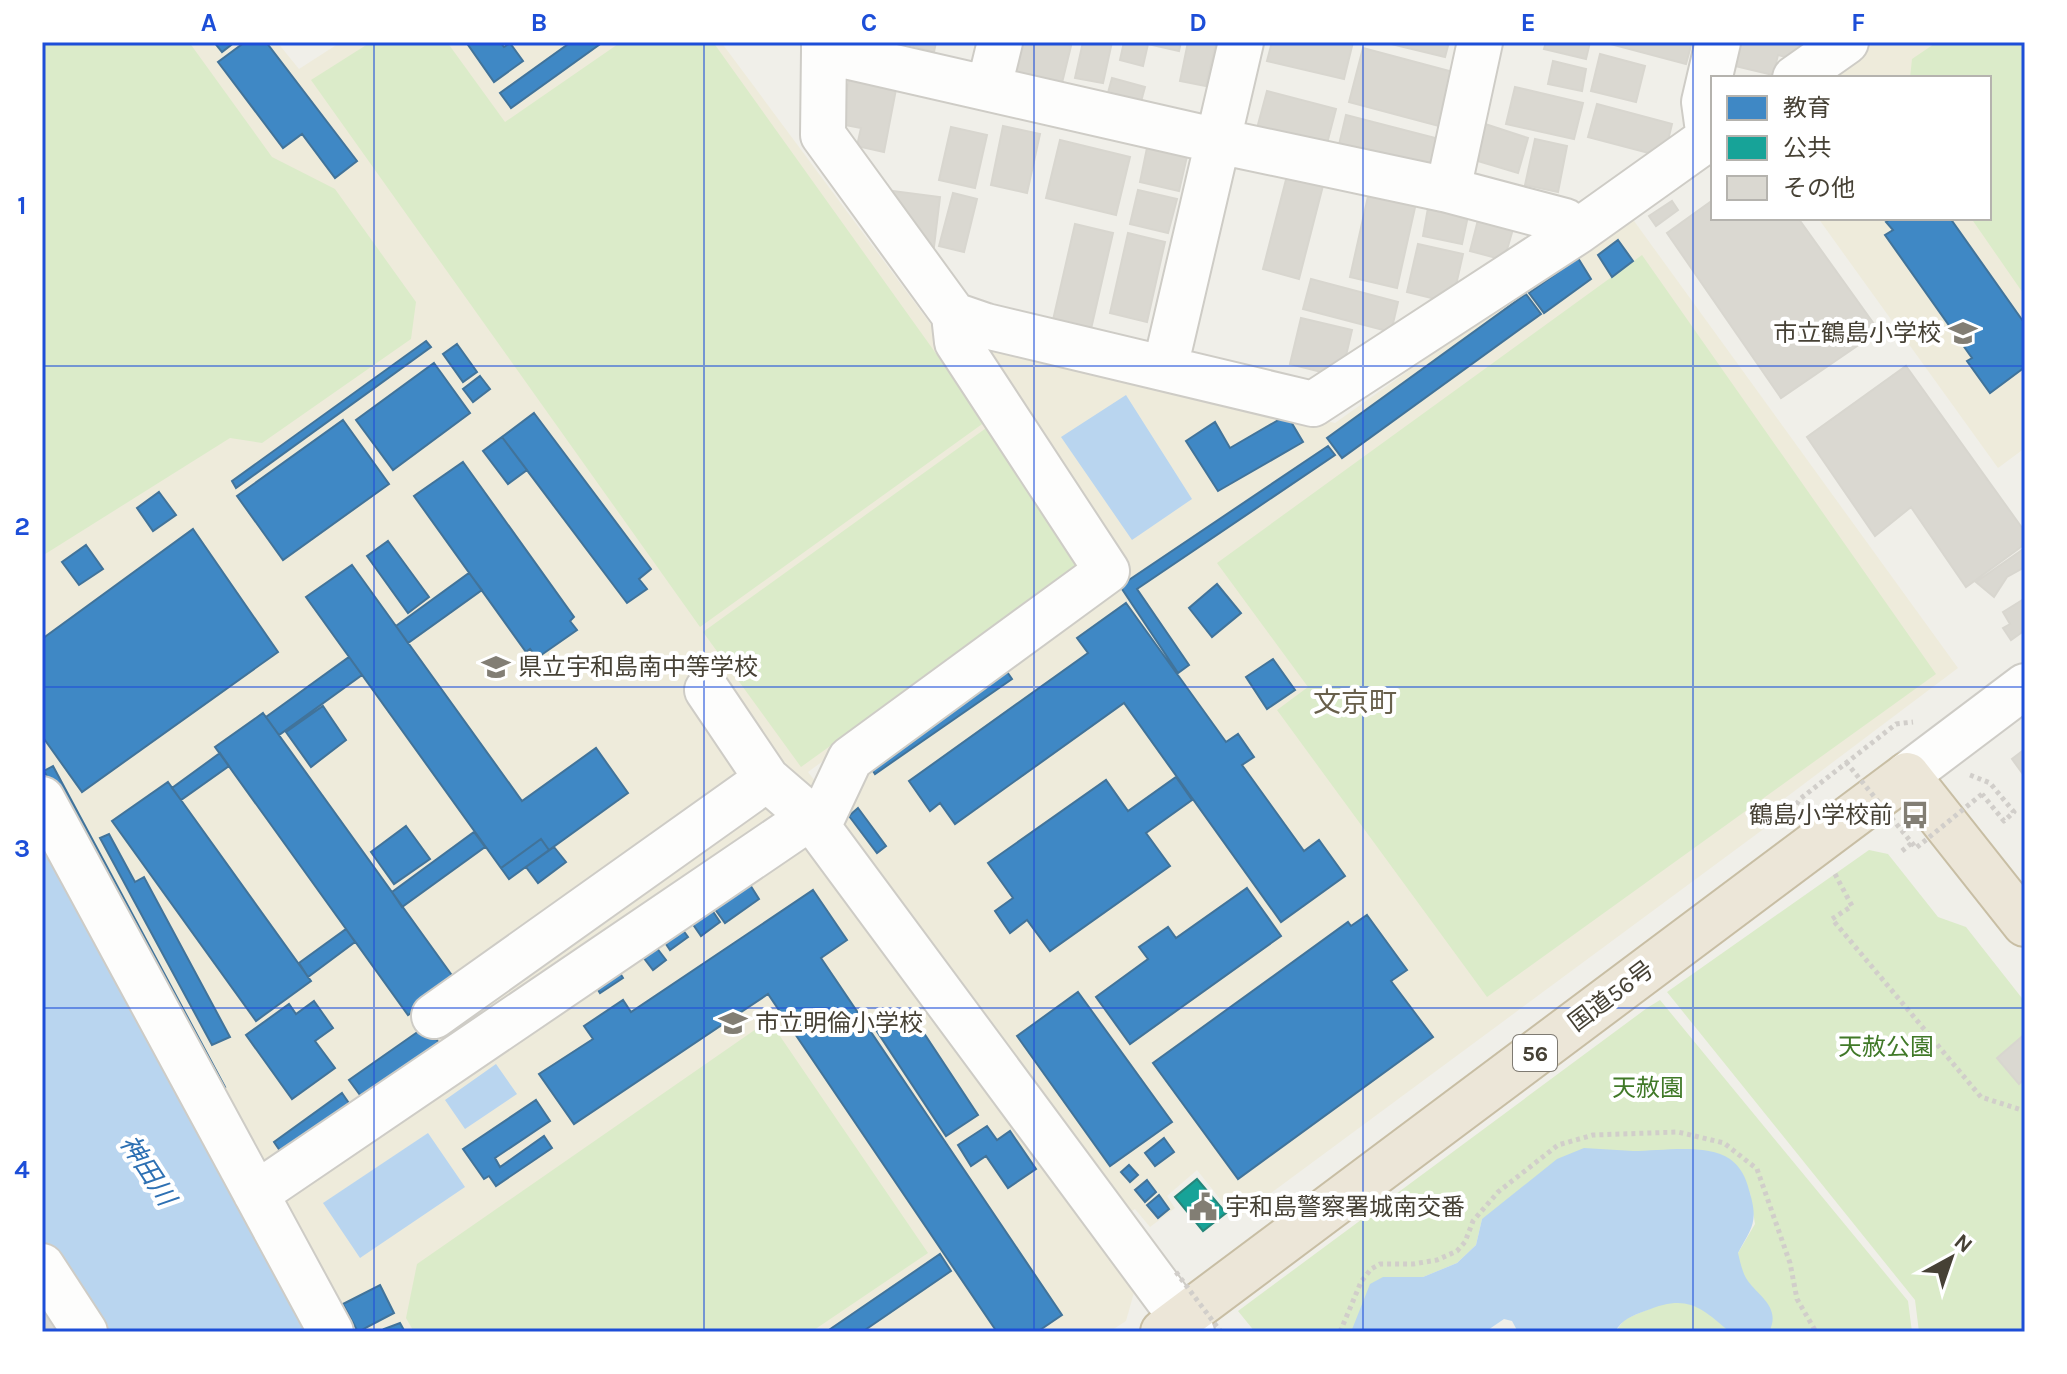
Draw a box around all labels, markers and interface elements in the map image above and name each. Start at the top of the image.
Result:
text: A [201,7,217,38]
text: B [531,7,547,38]
text: C [861,7,877,38]
text: D [1189,7,1207,38]
text: E [1520,7,1536,38]
text: F [1851,7,1865,38]
legend [1711,76,1991,220]
text: 教育 [1783,94,1831,122]
text: 公共 [1783,134,1831,162]
text: その他 [1783,174,1855,202]
text: 1 [17,190,27,221]
school or university icon: 市立鶴島小学校 [1948,318,1978,348]
place label: 市立鶴島小学校 [1773,319,1941,347]
text: 2 [14,511,30,542]
school or university icon: 県立宇和島南中等学校 [481,652,511,682]
place label: 県立宇和島南中等学校 [518,653,758,681]
district label: 文京町 [1313,686,1397,719]
bus stop icon: 鶴島小学校前 [1900,800,1930,830]
place label: 鶴島小学校前 [1749,801,1893,829]
text: 3 [14,833,30,864]
street label: 国道56号 [1563,955,1659,1037]
school or university icon: 市立明倫小学校 [718,1008,748,1038]
place label: 市立明倫小学校 [755,1009,923,1037]
park label: 天赦公園 [1838,1033,1934,1061]
road number: 56 [1513,1035,1557,1071]
park label: 天赦園 [1612,1074,1684,1102]
water label: 神田川 [113,1129,183,1214]
text: 4 [14,1154,30,1185]
public building icon: 宇和島警察署城南交番 [1188,1192,1218,1222]
place label: 宇和島警察署城南交番 [1225,1193,1465,1221]
north arrow [1911,1218,1991,1298]
text: N [1949,1228,1978,1258]

